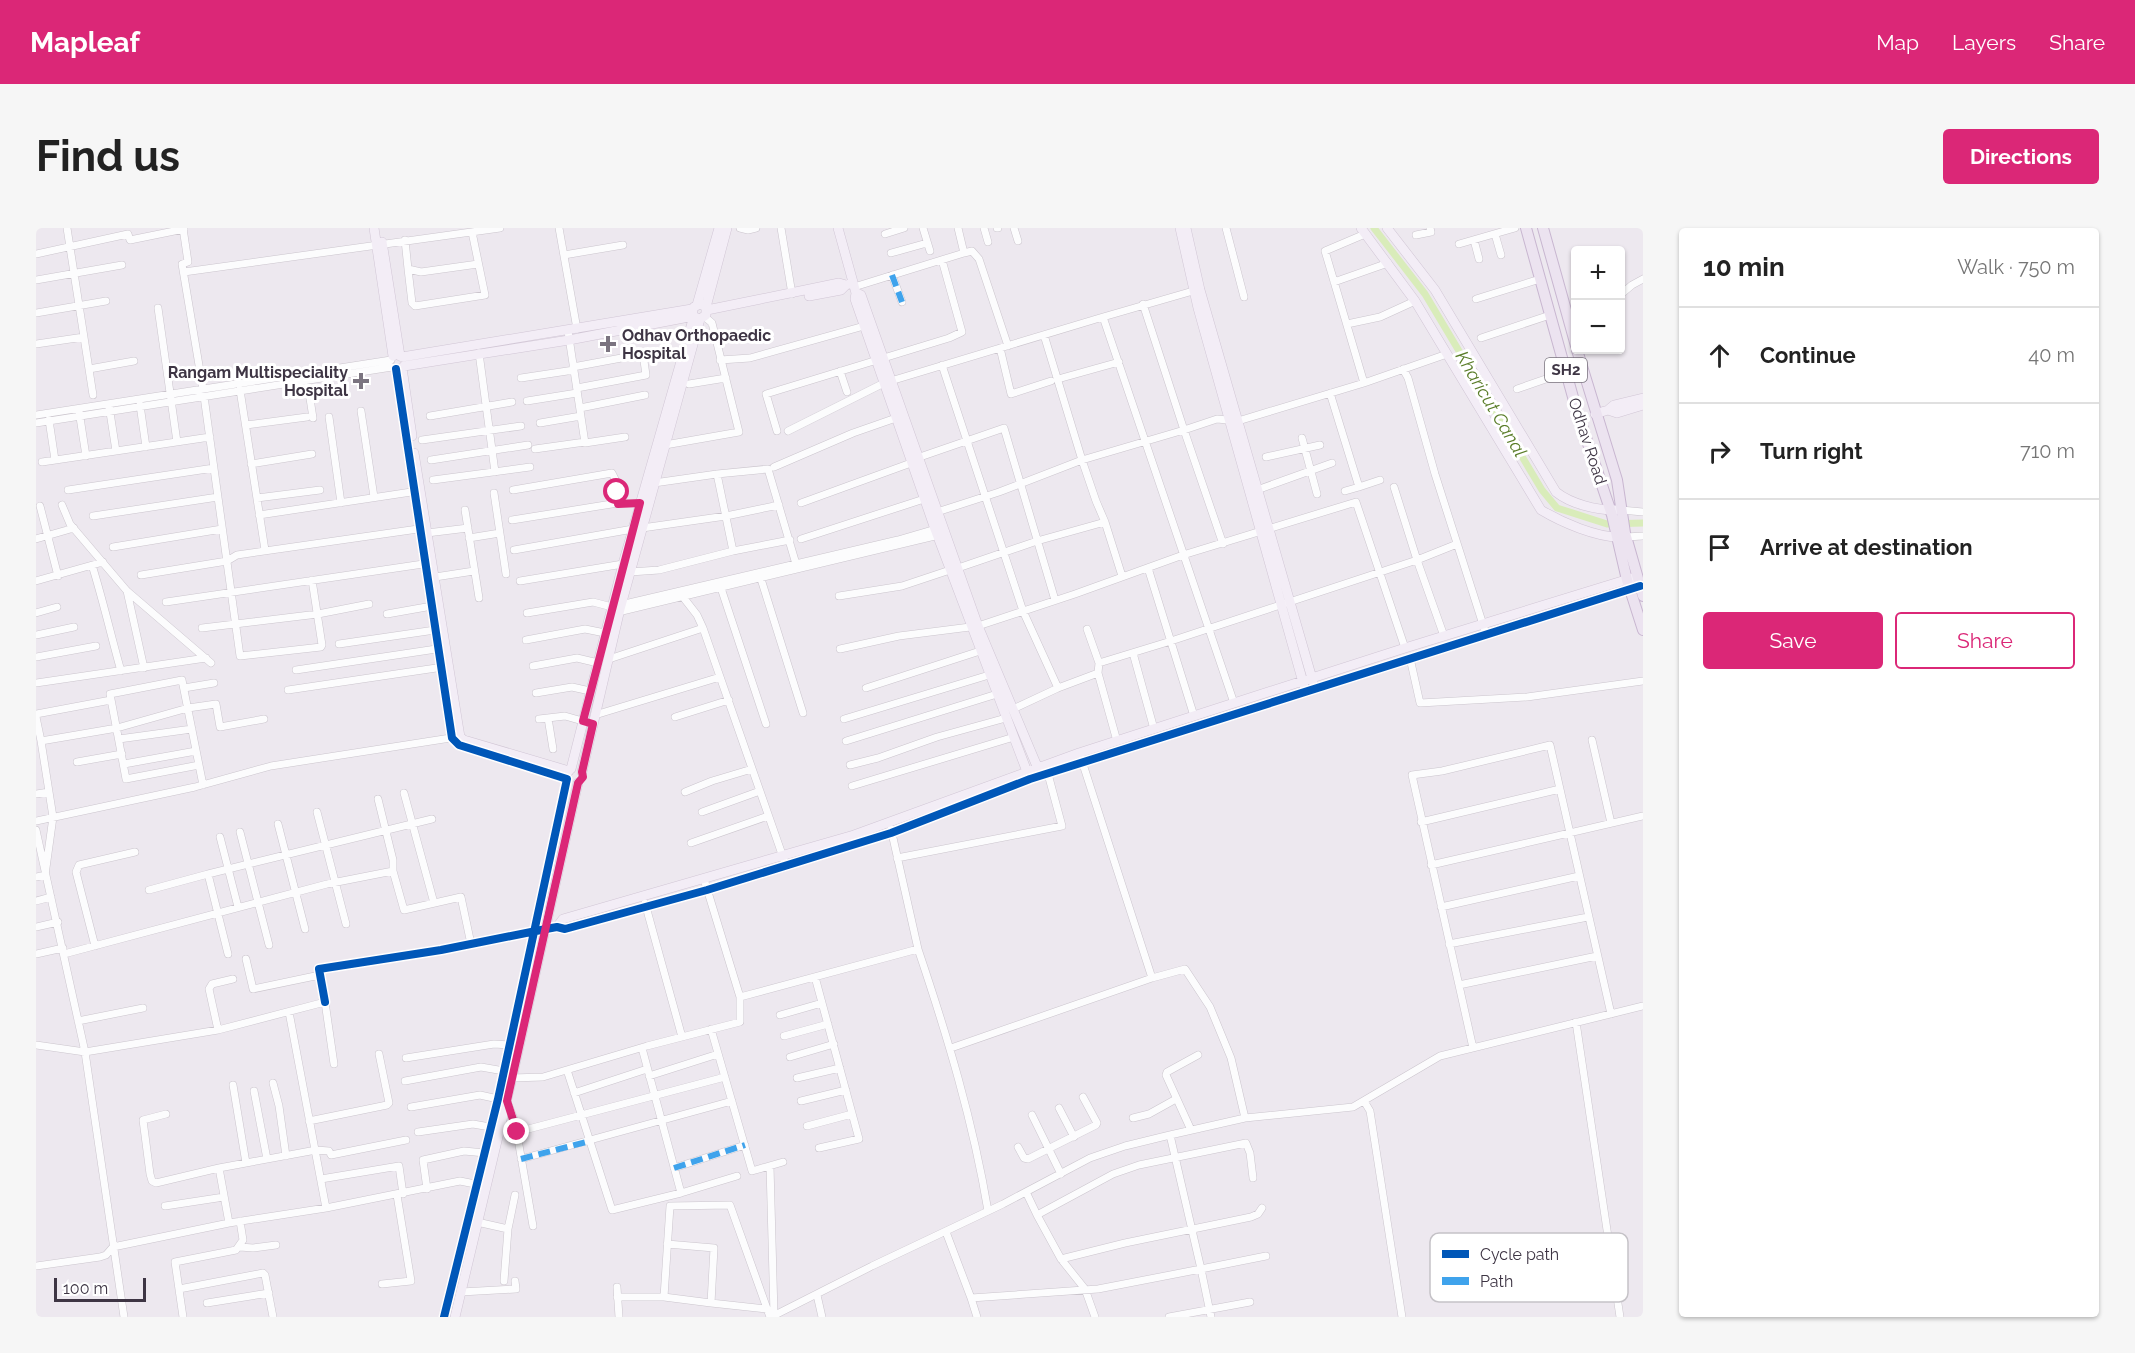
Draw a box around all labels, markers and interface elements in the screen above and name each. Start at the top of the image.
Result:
text: Mapleaf [30,26,140,59]
text: Map [1876,30,1919,55]
text: Layers [1952,30,2016,55]
text: Share [2049,30,2105,55]
button: Directions [1943,129,2099,184]
text: Find us [36,132,180,181]
map controls [1571,246,1625,354]
button: + [1571,246,1625,300]
text: 10 min [1703,252,1785,282]
text: Walk · 750 m [1957,255,2075,279]
button: − [1571,300,1625,354]
place label: Odhav Orthopaedic Hospital [622,326,771,363]
marker: Odhav Orthopaedic Hospital [599,335,617,353]
icon: ahead [1703,339,1736,372]
text: Continue [1760,342,1856,368]
text: 40 m [2028,343,2075,367]
water label: Kharicut Canal [1452,347,1531,461]
road number: SH2 [1545,358,1587,382]
place label: Rangam Multispeciality Hospital [168,363,349,400]
marker: Rangam Multispeciality Hospital [352,372,370,390]
street label: Odhav Road [1565,395,1611,487]
icon: right [1703,435,1736,468]
text: Turn right [1760,438,1863,464]
text: 710 m [2020,439,2075,463]
route start [603,478,629,504]
icon: arrive [1703,531,1736,564]
text: Arrive at destination [1760,534,1973,560]
button: Save [1703,612,1883,669]
button: Share [1895,612,2075,669]
route end [503,1118,529,1144]
legend [1430,1233,1628,1302]
text: Cycle path [1480,1245,1559,1264]
text: Path [1480,1272,1513,1291]
scale bar [54,1275,146,1302]
text: 100 m [63,1279,108,1298]

